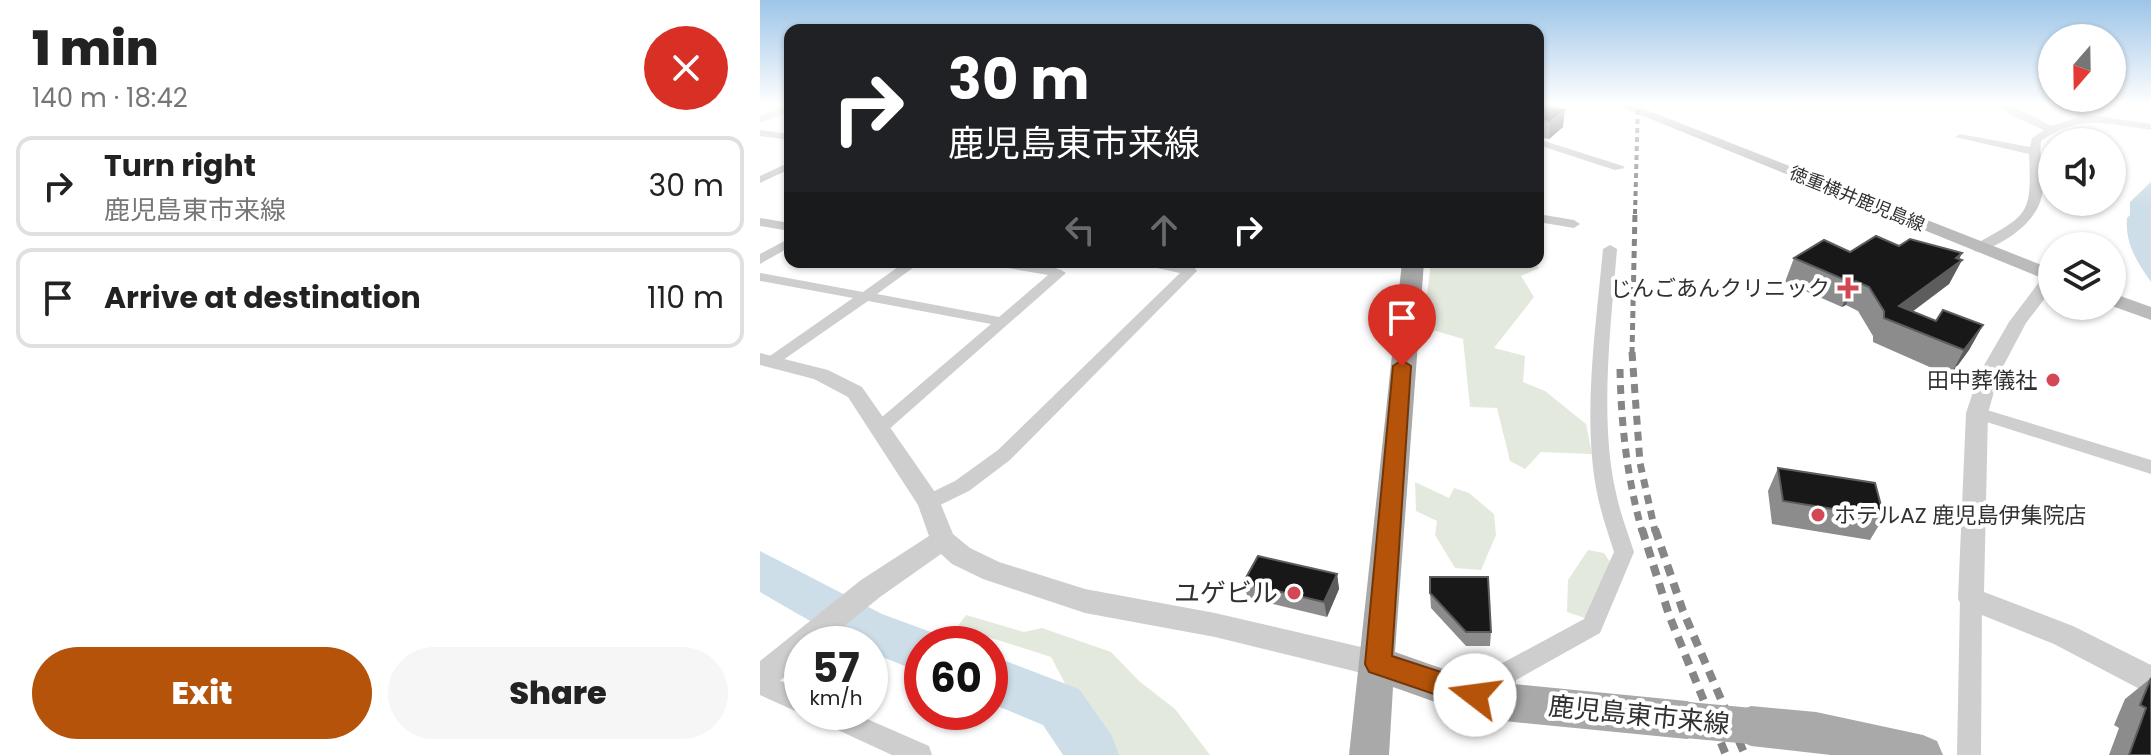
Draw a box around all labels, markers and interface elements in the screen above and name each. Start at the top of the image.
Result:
text: 1 min [32,15,159,82]
north arrow [2038,24,2126,112]
map controls [2038,24,2126,320]
button: close [644,26,728,110]
text: 30 m [948,40,1090,119]
icon: right [816,56,920,160]
text: 140 m · 18:42 [32,80,188,116]
text: 鹿児島東市来線 [948,118,1200,169]
button: sound [2038,128,2126,216]
text: Turn right [104,144,256,187]
street label: 徳重横井鹿児島線 [1786,160,1929,237]
icon: right [36,164,80,208]
text: 30 m [649,164,724,207]
text: 鹿児島東市来線 [104,192,286,228]
icon: left [1058,208,1102,252]
icon: ahead [1142,208,1186,252]
icon: right [1226,208,1270,252]
button: layers [2038,232,2126,320]
place label: じんごあんクリニック [1610,273,1830,304]
icon: arrive [36,276,80,320]
text: Arrive at destination [104,276,421,319]
text: 110 m [647,276,724,319]
marker: じんごあんクリニック [1837,277,1859,299]
pin [1368,284,1436,366]
icon: arrive [1380,296,1424,340]
place label: 田中葬儀社 [1927,365,2037,396]
marker: 田中葬儀社 [2044,371,2062,389]
place label: ホテルAZ 鹿児島伊集院店 [1834,500,2087,531]
marker: ホテルAZ 鹿児島伊集院店 [1809,506,1827,524]
place label: ユゲビル [1174,575,1278,611]
marker: ユゲビル [1285,584,1303,602]
speed limit sign: 60 [904,626,1008,730]
text: 57 [812,640,860,696]
button: Exit [32,647,372,739]
button: Share [388,647,728,739]
position arrow [1433,653,1517,737]
text: km/h [809,684,863,712]
street label: 鹿児島東市来線 [1547,688,1731,742]

